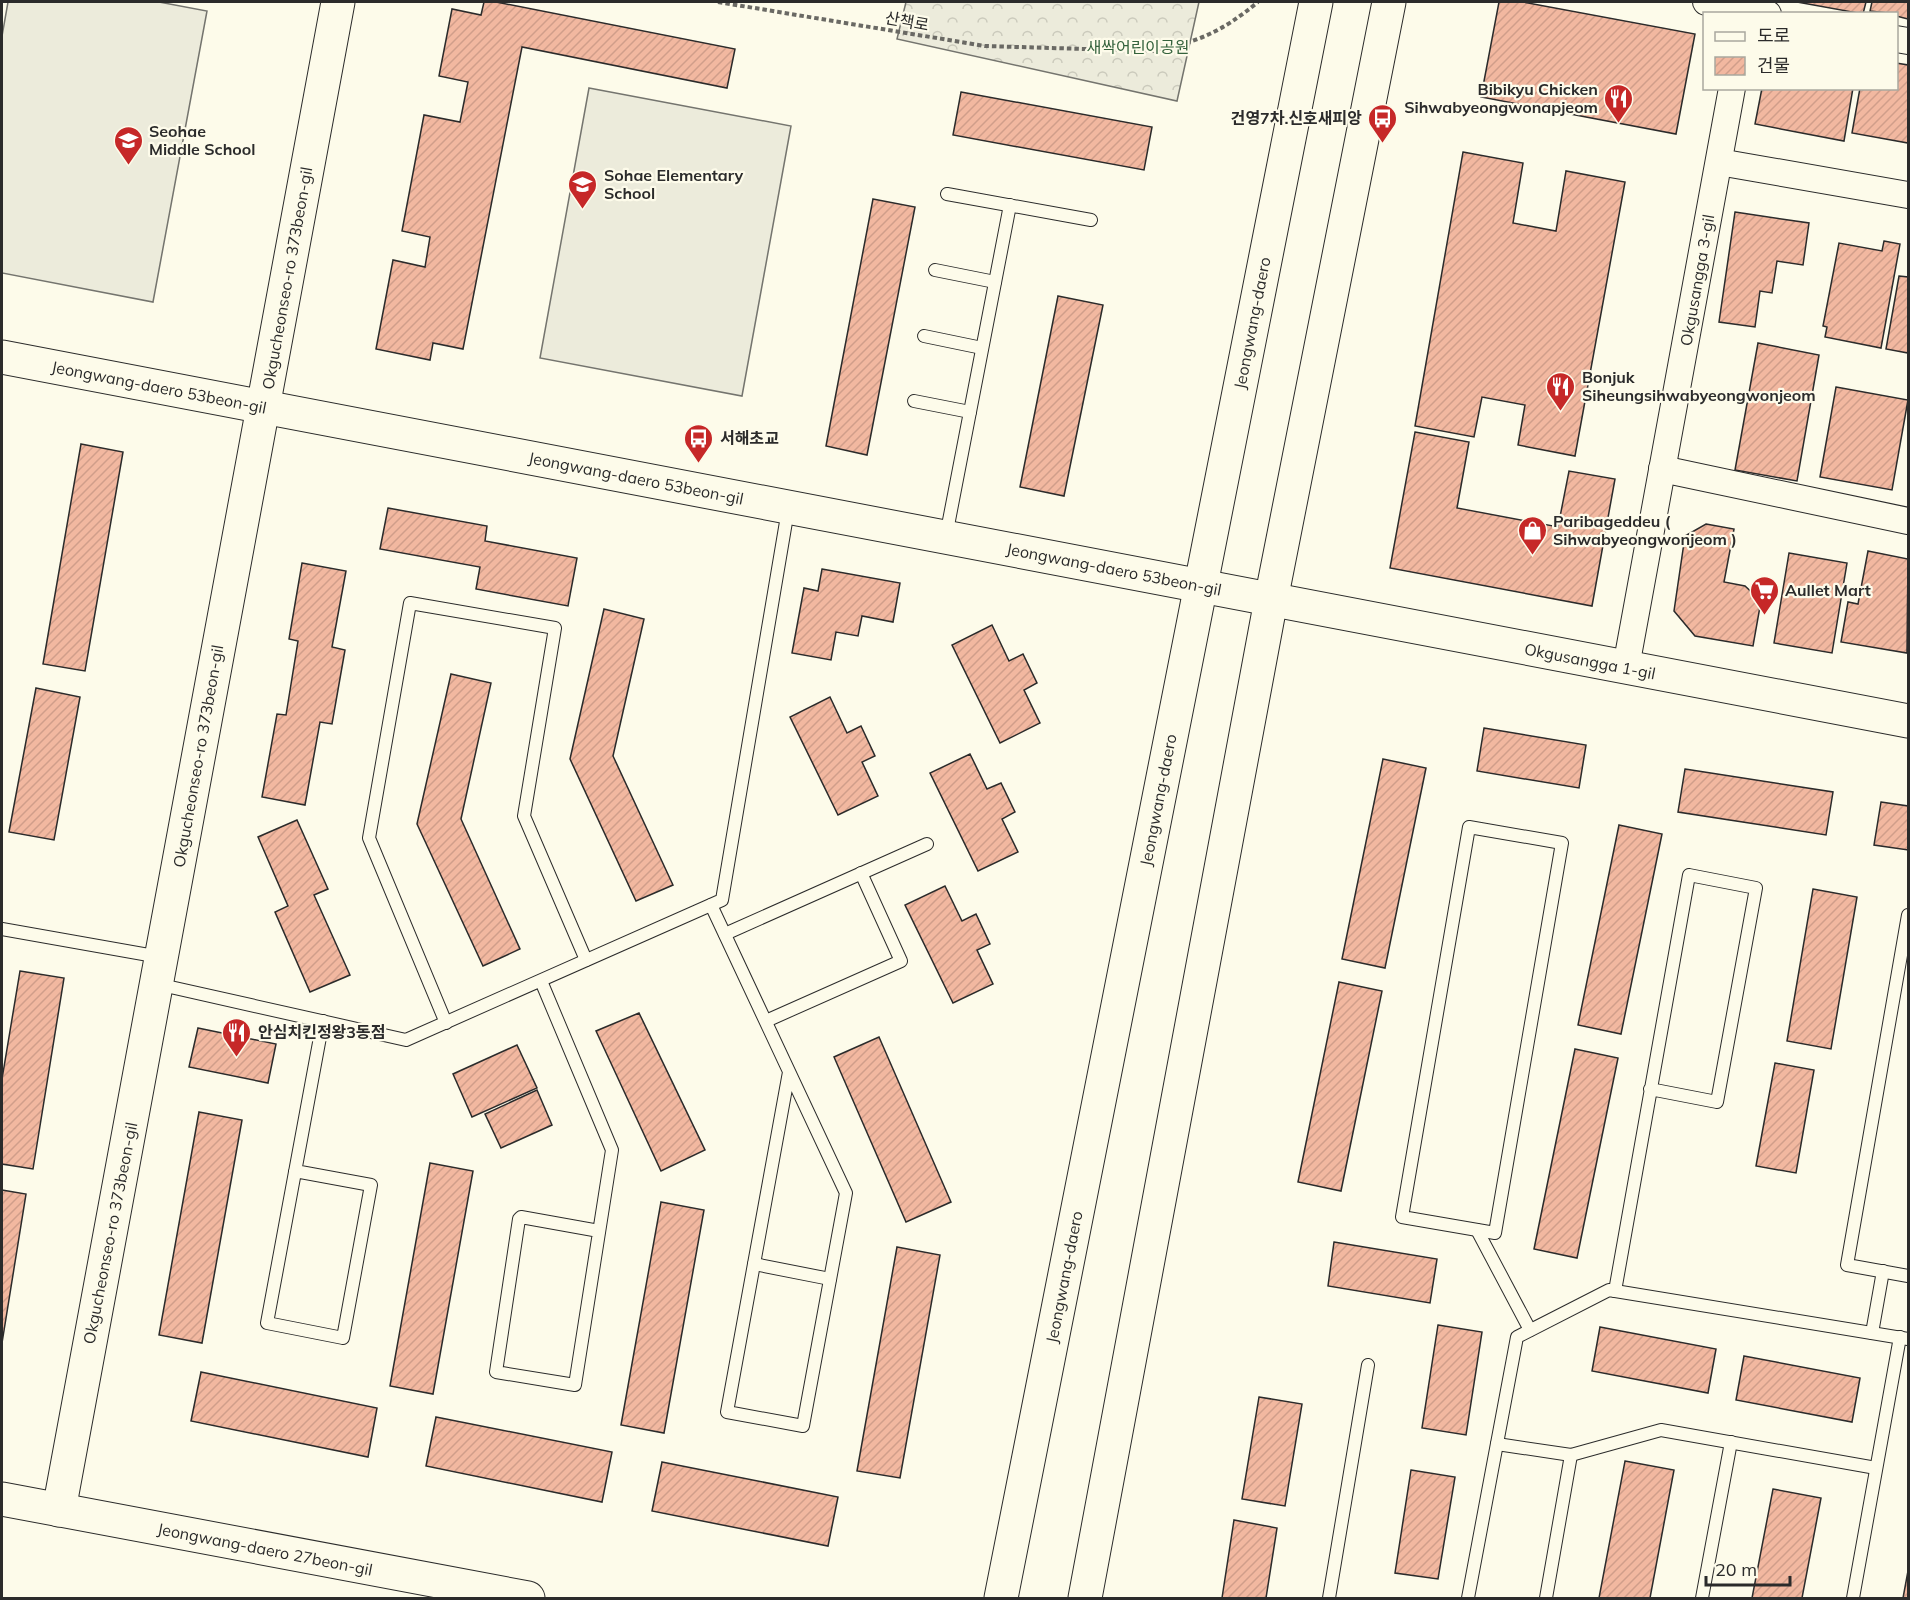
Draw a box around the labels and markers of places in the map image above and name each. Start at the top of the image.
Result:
place label: Bibikyu Chicken Sihwabyeongwonapjeom [1404,79,1598,117]
restaurant icon: Bibikyu Chicken Sihwabyeongwonapjeom [1603,82,1635,124]
bus stop icon: 건영7차.신호새피앙 [1367,102,1399,144]
place label: 건영7차.신호새피앙 [1231,108,1362,128]
place label: Seohae Middle School [149,121,255,159]
school or university icon: Seohae Middle School [112,124,144,166]
place label: Sohae Elementary School [604,165,744,203]
school or university icon: Sohae Elementary School [567,168,599,210]
place label: Bonjuk Siheungsihwabyeongwonjeom [1582,367,1816,405]
restaurant icon: Bonjuk Siheungsihwabyeongwonjeom [1545,370,1577,412]
bus stop icon: 서해초교 [683,422,715,464]
place label: 서해초교 [720,428,779,448]
place label: Paribageddeu ( Sihwabyeongwonjeom ) [1553,511,1737,549]
shop icon: Paribageddeu ( Sihwabyeongwonjeom ) [1516,514,1548,556]
supermarket icon: Aullet Mart [1748,574,1780,616]
place label: Aullet Mart [1785,580,1871,600]
restaurant icon: 안심치킨정왕3동점 [221,1016,253,1058]
place label: 안심치킨정왕3동점 [258,1022,385,1042]

